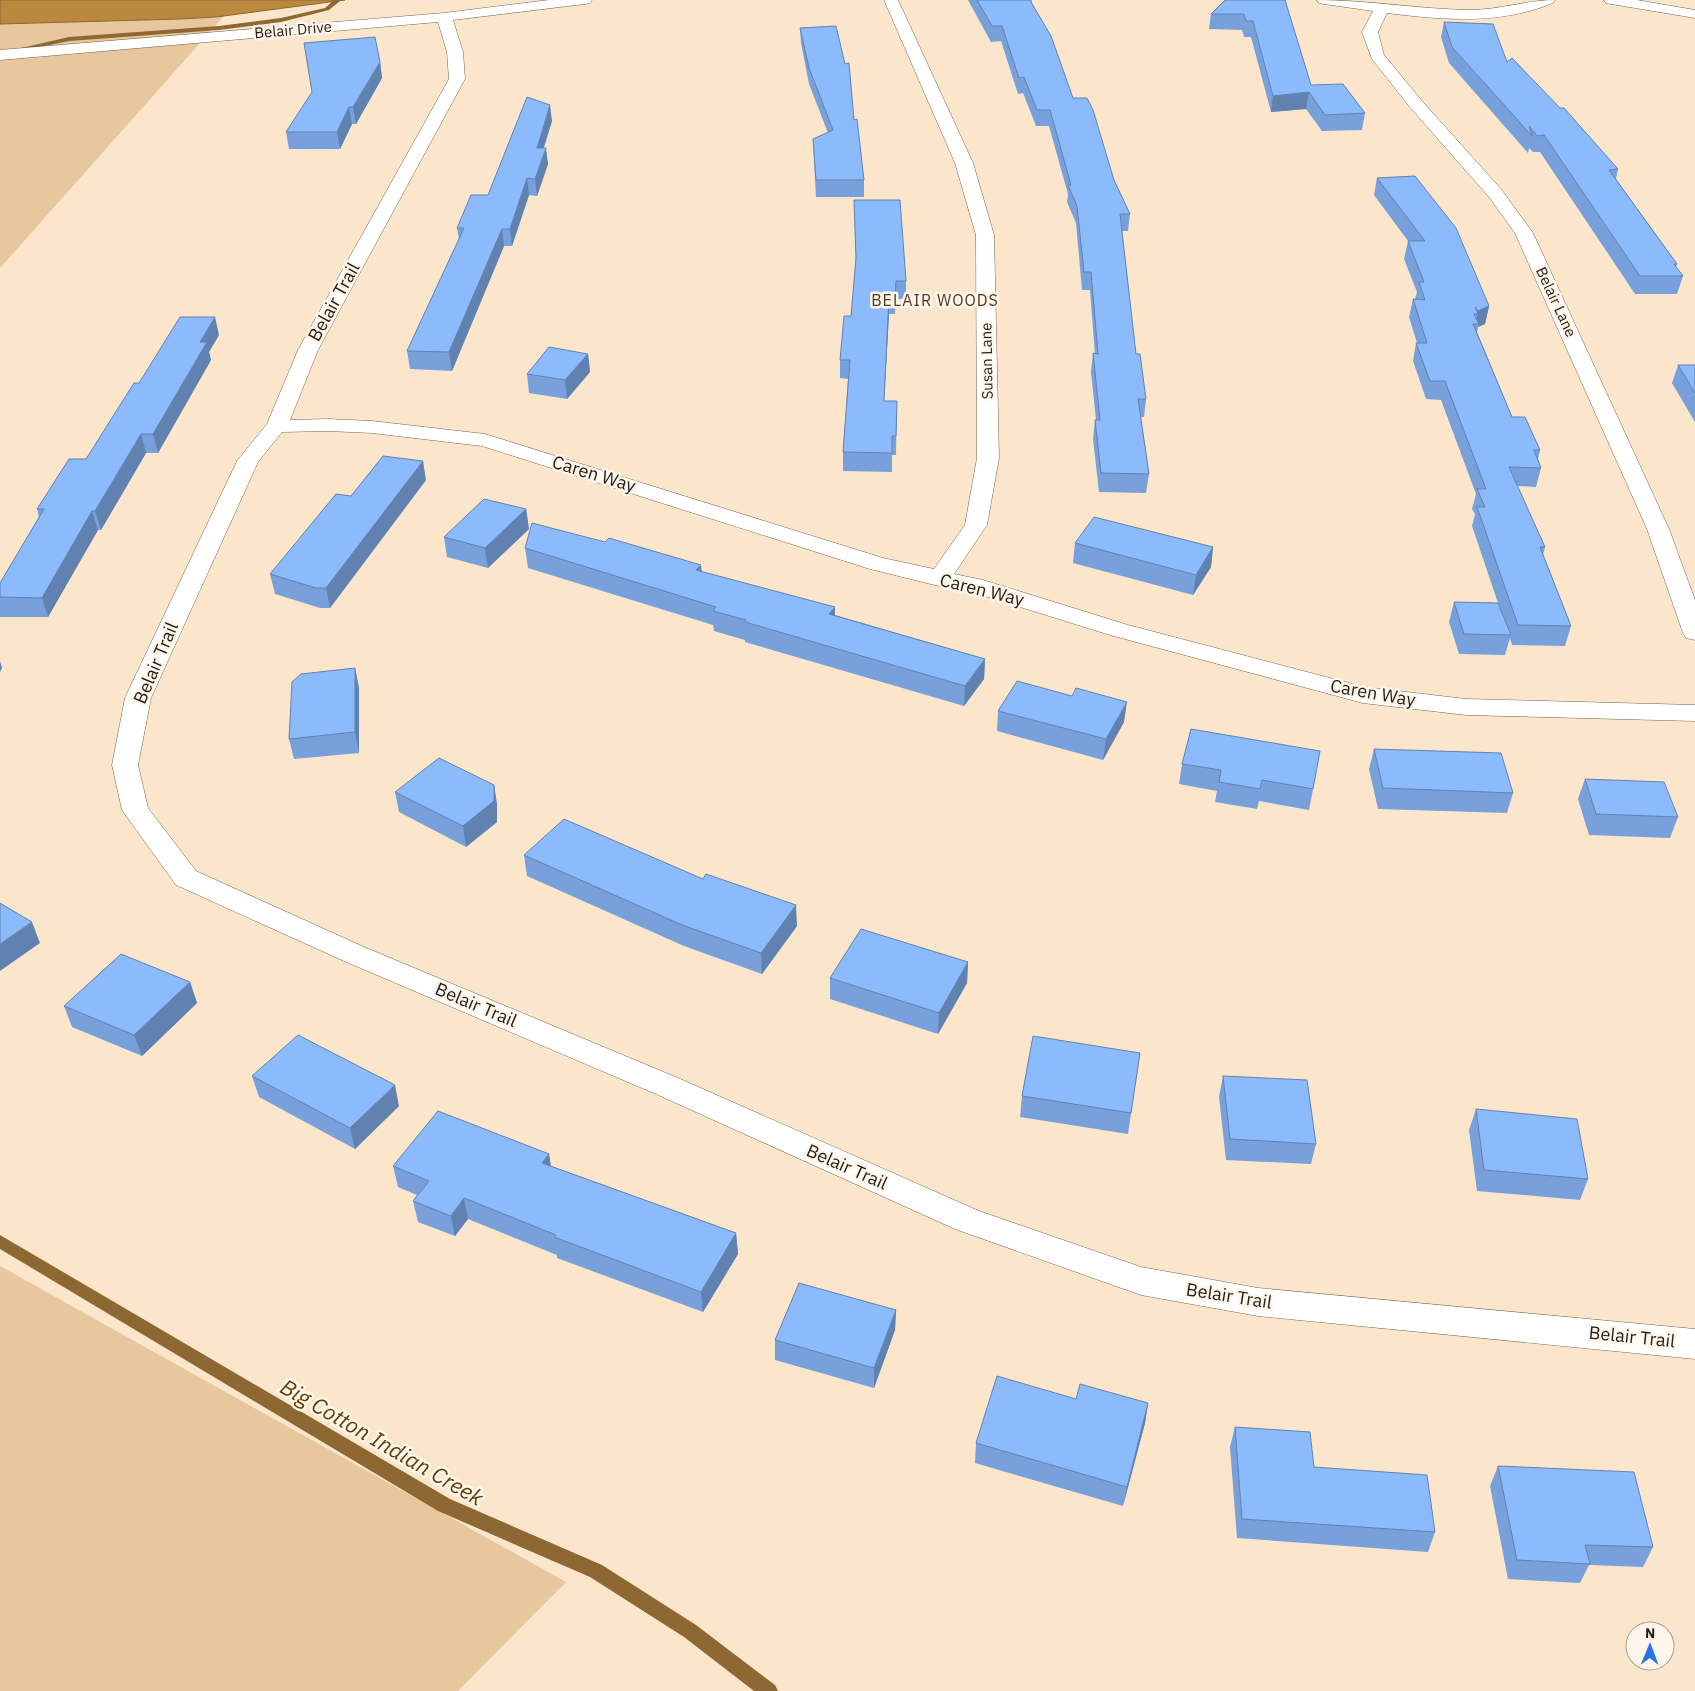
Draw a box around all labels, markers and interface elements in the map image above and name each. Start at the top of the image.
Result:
street label: Belair Drive [253,17,333,42]
street label: Belair Trail [303,258,365,345]
street label: Belair Lane [1532,264,1581,340]
district label: BELAIR WOODS [871,290,999,310]
street label: Susan Lane [976,322,997,400]
street label: Caren Way [550,450,639,497]
street label: Caren Way [938,568,1027,611]
street label: Belair Trail [128,618,183,707]
street label: Caren Way [1329,674,1417,711]
street label: Belair Trail [432,977,521,1032]
street label: Belair Trail [803,1138,891,1195]
street label: Belair Trail [1185,1277,1274,1314]
street label: Belair Trail [1588,1321,1676,1352]
water label: Big Cotton Indian Creek [275,1372,490,1512]
north arrow [1625,1621,1675,1671]
text: N [1645,1624,1655,1642]

